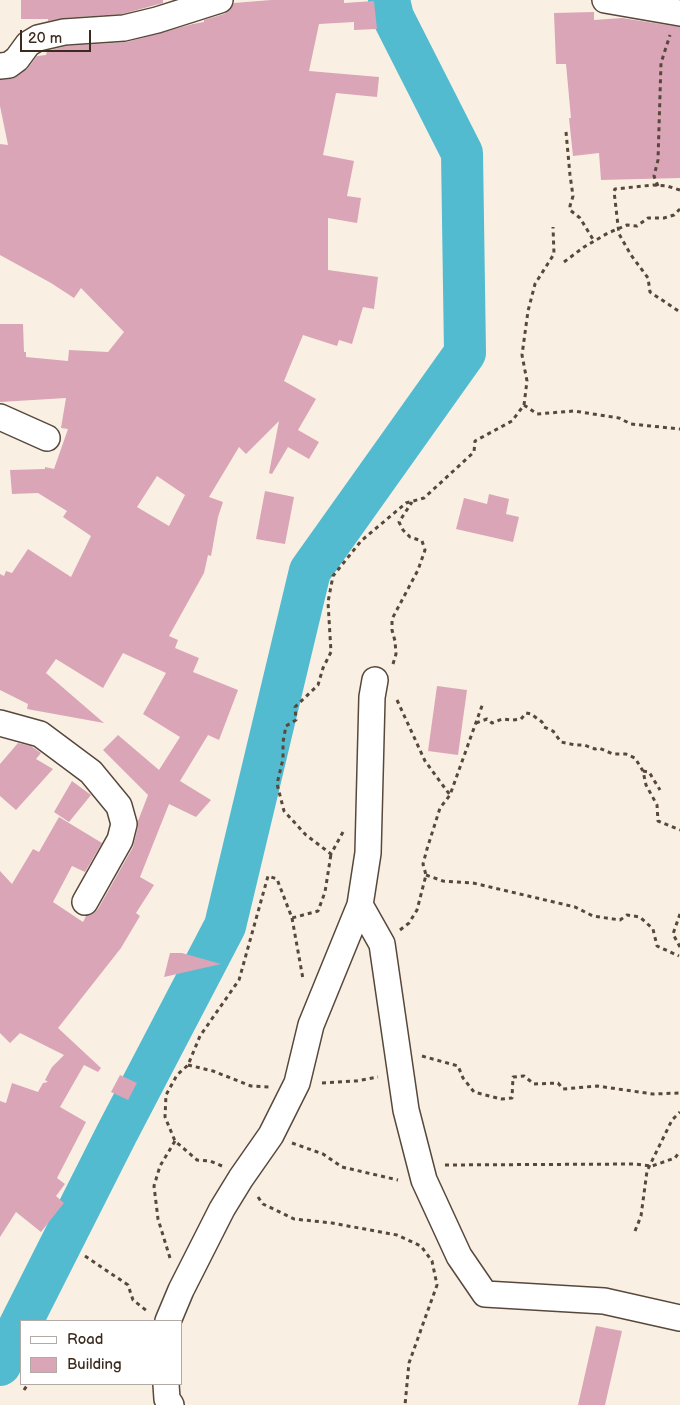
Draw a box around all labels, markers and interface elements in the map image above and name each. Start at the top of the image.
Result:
scale bar [22,20,94,52]
text: 20 m [28,29,62,48]
legend [20,1320,182,1385]
text: Road [67,1330,103,1349]
text: Building [67,1355,122,1374]

